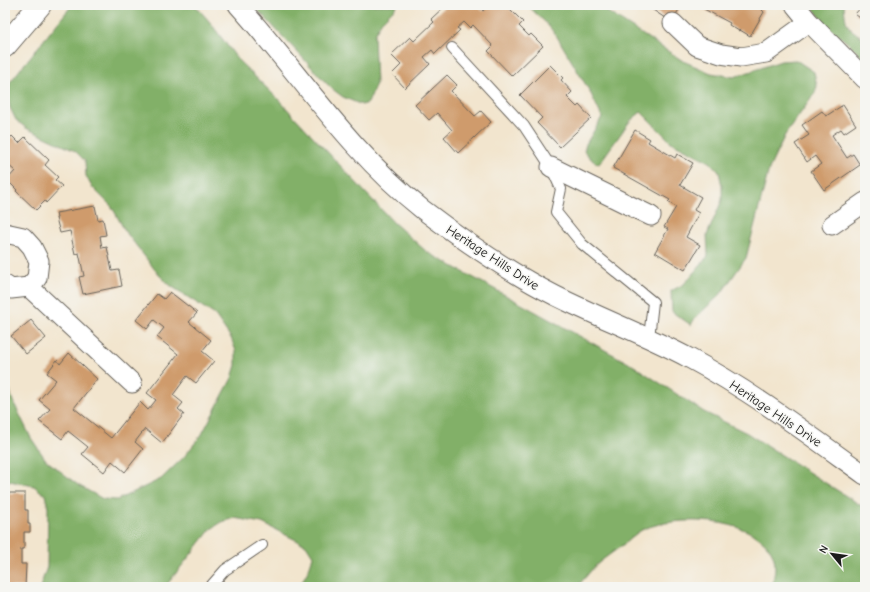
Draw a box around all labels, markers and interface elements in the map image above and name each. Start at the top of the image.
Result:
street label: Heritage Hills Drive [444,222,542,293]
street label: Heritage Hills Drive [727,377,825,450]
north arrow [812,534,852,574]
text: N [816,543,831,556]

